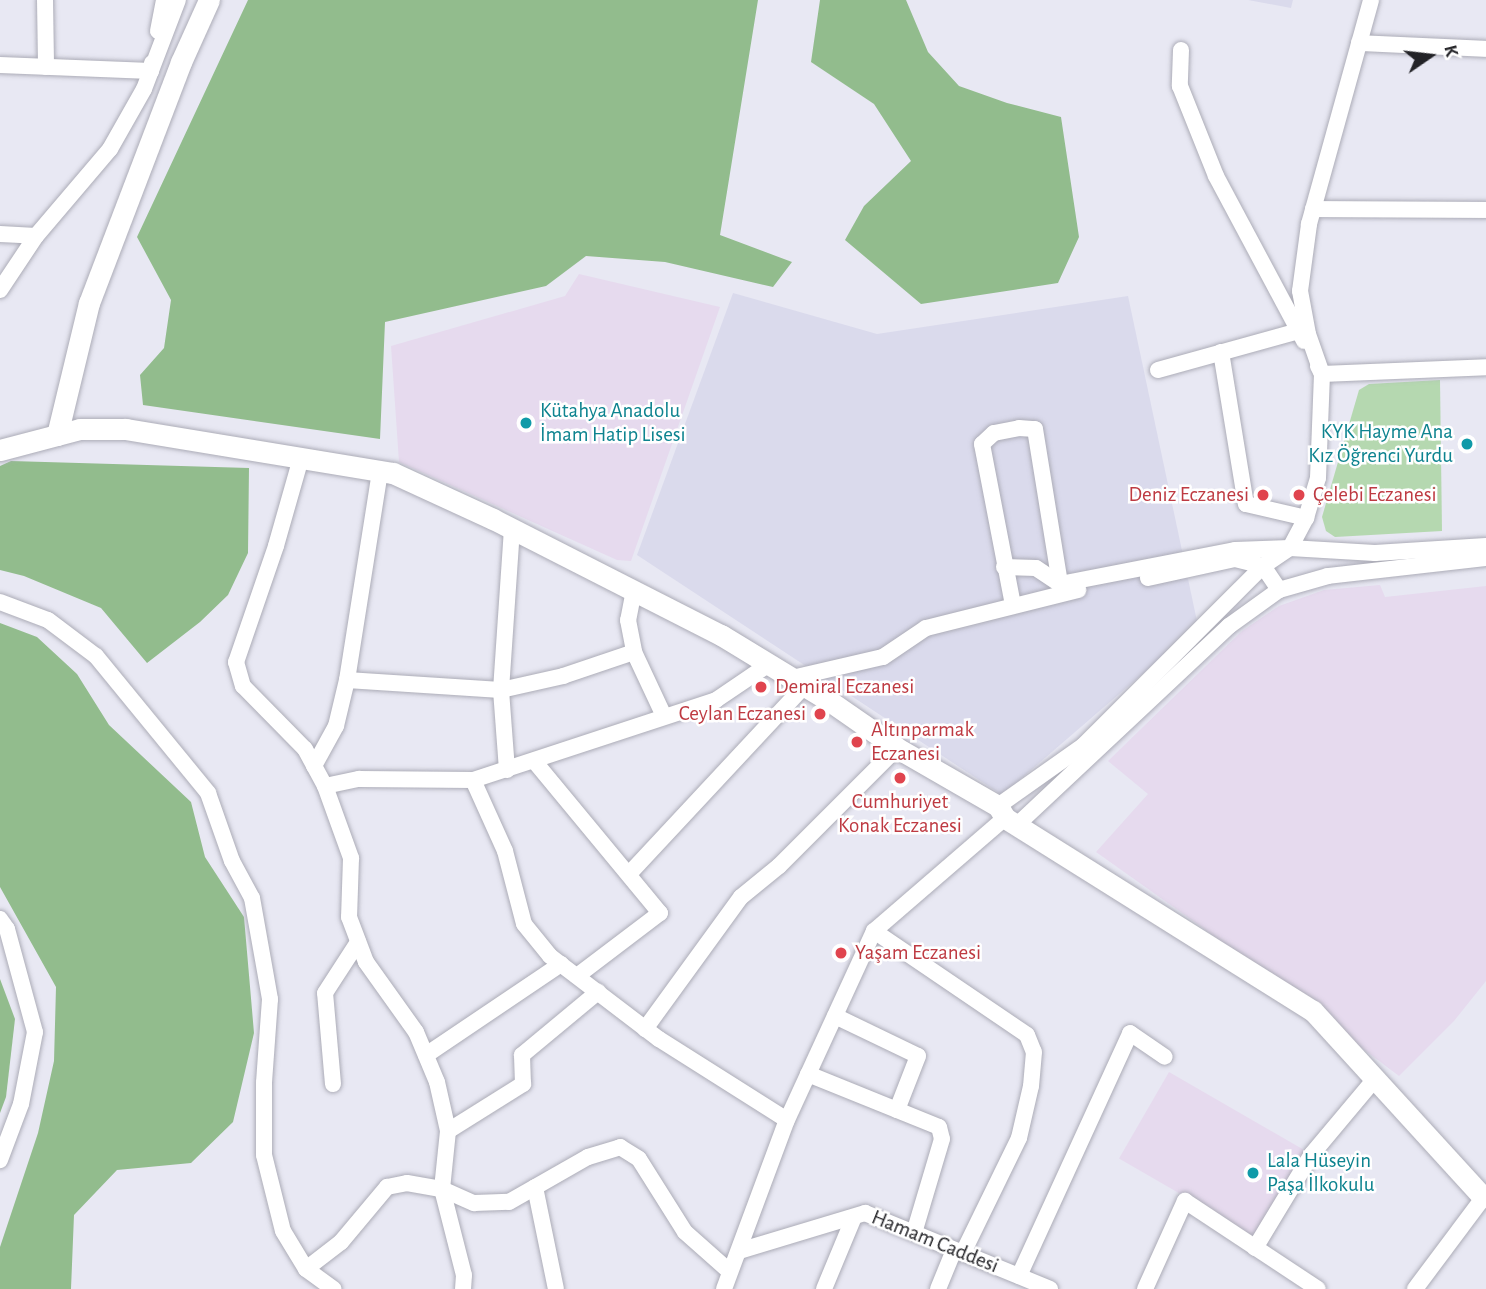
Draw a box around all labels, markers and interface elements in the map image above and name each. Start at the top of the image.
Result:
north arrow [1395,21,1465,91]
text: K [1440,43,1461,58]
place label: Kütahya Anadolu İmam Hatip Lisesi [540,398,686,448]
marker: Kütahya Anadolu İmam Hatip Lisesi [518,415,534,431]
place label: KYK Hayme Ana Kız Öğrenci Yurdu [1308,419,1453,469]
marker: KYK Hayme Ana Kız Öğrenci Yurdu [1459,436,1475,452]
place label: Deniz Eczanesi [1129,482,1249,508]
place label: Çelebi Eczanesi [1313,482,1437,508]
marker: Deniz Eczanesi [1255,487,1271,503]
marker: Çelebi Eczanesi [1291,487,1307,503]
place label: Demiral Eczanesi [775,674,914,700]
marker: Demiral Eczanesi [753,679,769,695]
place label: Ceylan Eczanesi [679,701,806,727]
marker: Ceylan Eczanesi [812,706,828,722]
place label: Altınparmak Eczanesi [871,717,974,767]
marker: Altınparmak Eczanesi [849,734,865,750]
marker: Cumhuriyet Konak Eczanesi [892,770,908,786]
place label: Cumhuriyet Konak Eczanesi [838,789,962,839]
place label: Yaşam Eczanesi [855,940,981,966]
marker: Yaşam Eczanesi [833,945,849,961]
place label: Lala Hüseyin Paşa İlkokulu [1267,1148,1375,1198]
marker: Lala Hüseyin Paşa İlkokulu [1245,1165,1261,1181]
street label: Hamam Caddesi [868,1205,1002,1279]

